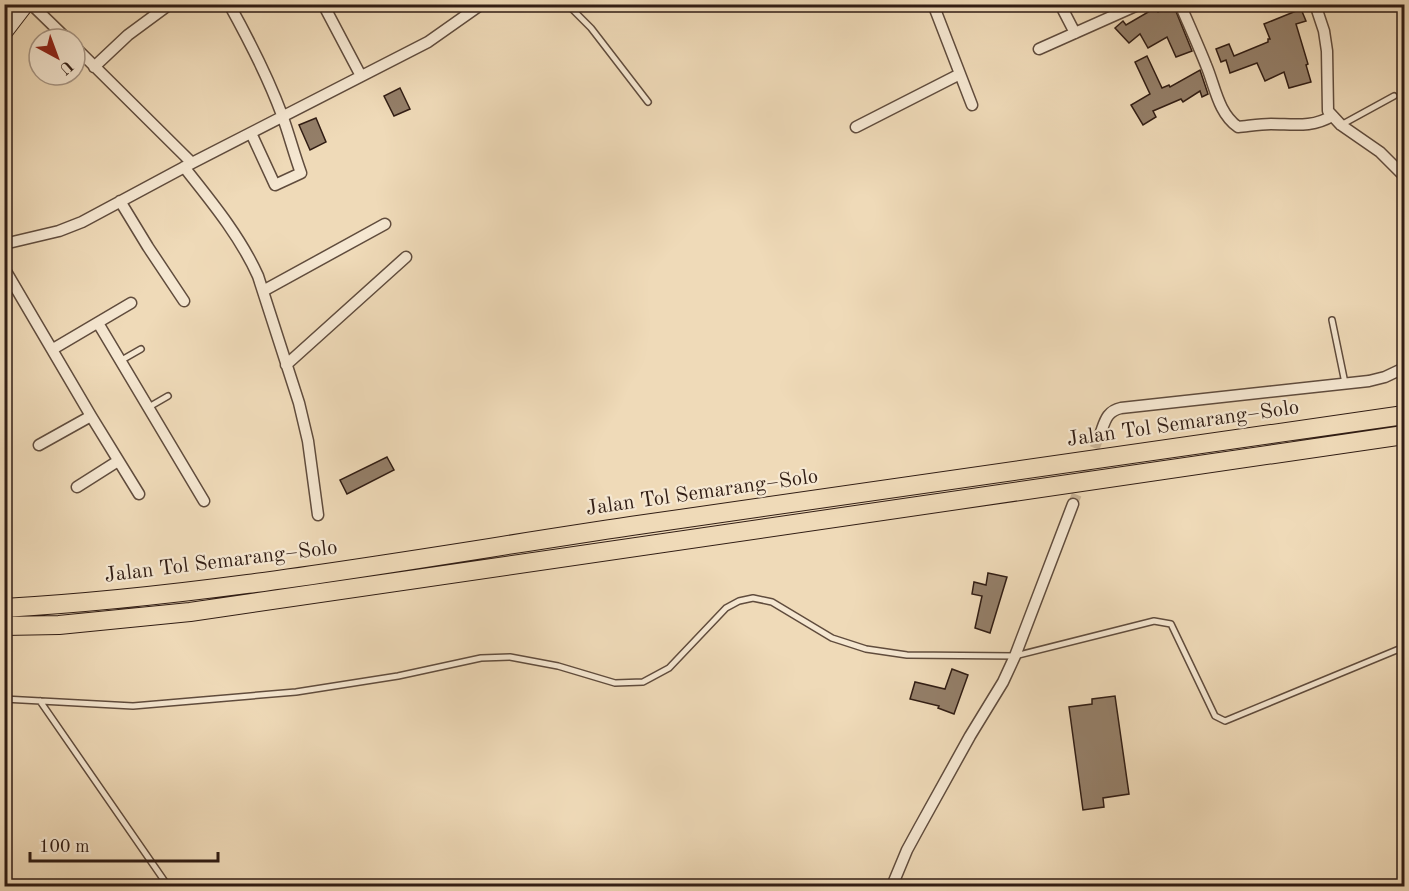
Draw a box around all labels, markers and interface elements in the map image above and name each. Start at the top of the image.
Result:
north arrow [27,27,87,87]
text: U [55,57,76,77]
street label: Jalan Tol Semarang–Solo [1065,397,1301,451]
street label: Jalan Tol Semarang–Solo [584,466,820,520]
street label: Jalan Tol Semarang–Solo [103,537,339,587]
scale bar [30,825,218,863]
text: 100 m [39,838,90,856]

